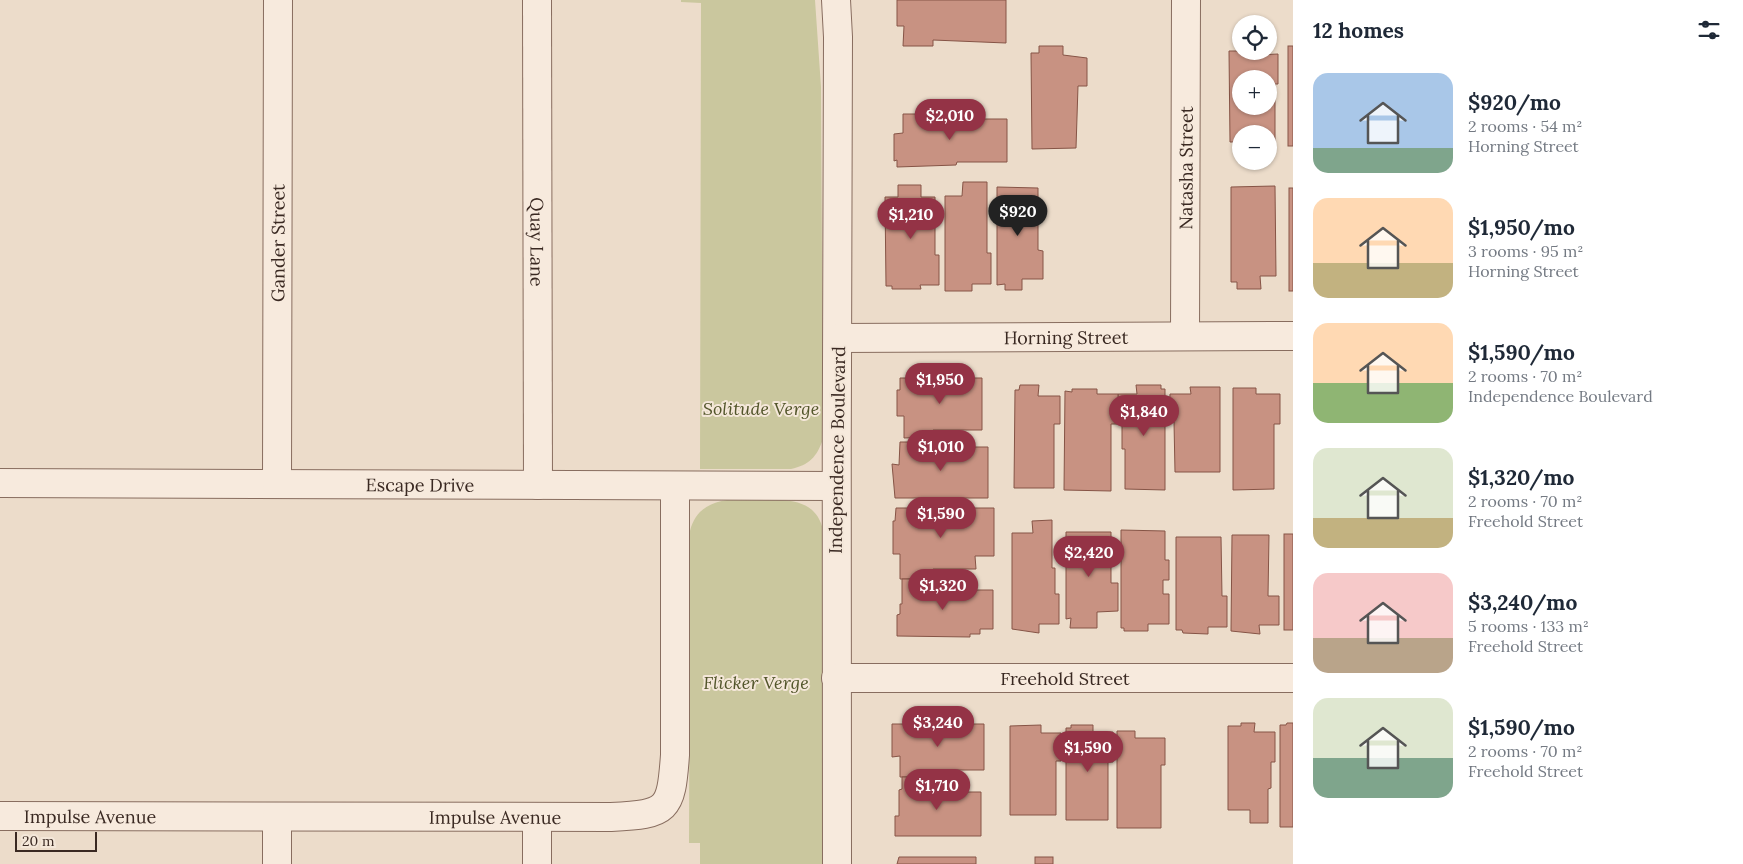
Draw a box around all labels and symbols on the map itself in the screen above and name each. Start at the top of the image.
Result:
pin: $2,010 [909,98,991,141]
street label: Natasha Street [1174,106,1197,230]
street label: Gander Street [266,184,289,302]
pin: $920 [988,194,1048,237]
street label: Quay Lane [526,197,549,287]
pin: $1,210 [870,198,952,240]
street label: Horning Street [1004,325,1128,349]
street label: Independence Boulevard [824,346,850,554]
pin: $1,950 [899,362,981,405]
pin: $1,840 [1103,394,1185,437]
park label: Solitude Verge [703,397,819,420]
pin: $1,010 [900,430,982,472]
street label: Escape Drive [366,473,475,496]
pin: $1,590 [900,496,982,539]
pin: $2,420 [1048,536,1130,578]
pin: $1,320 [902,568,984,611]
street label: Freehold Street [1000,667,1130,690]
park label: Flicker Verge [703,671,809,694]
pin: $3,240 [897,706,979,748]
pin: $1,590 [1047,730,1129,773]
pin: $1,710 [896,768,978,811]
street label: Impulse Avenue [24,805,156,828]
street label: Impulse Avenue [429,805,561,828]
scale bar [15,829,98,852]

